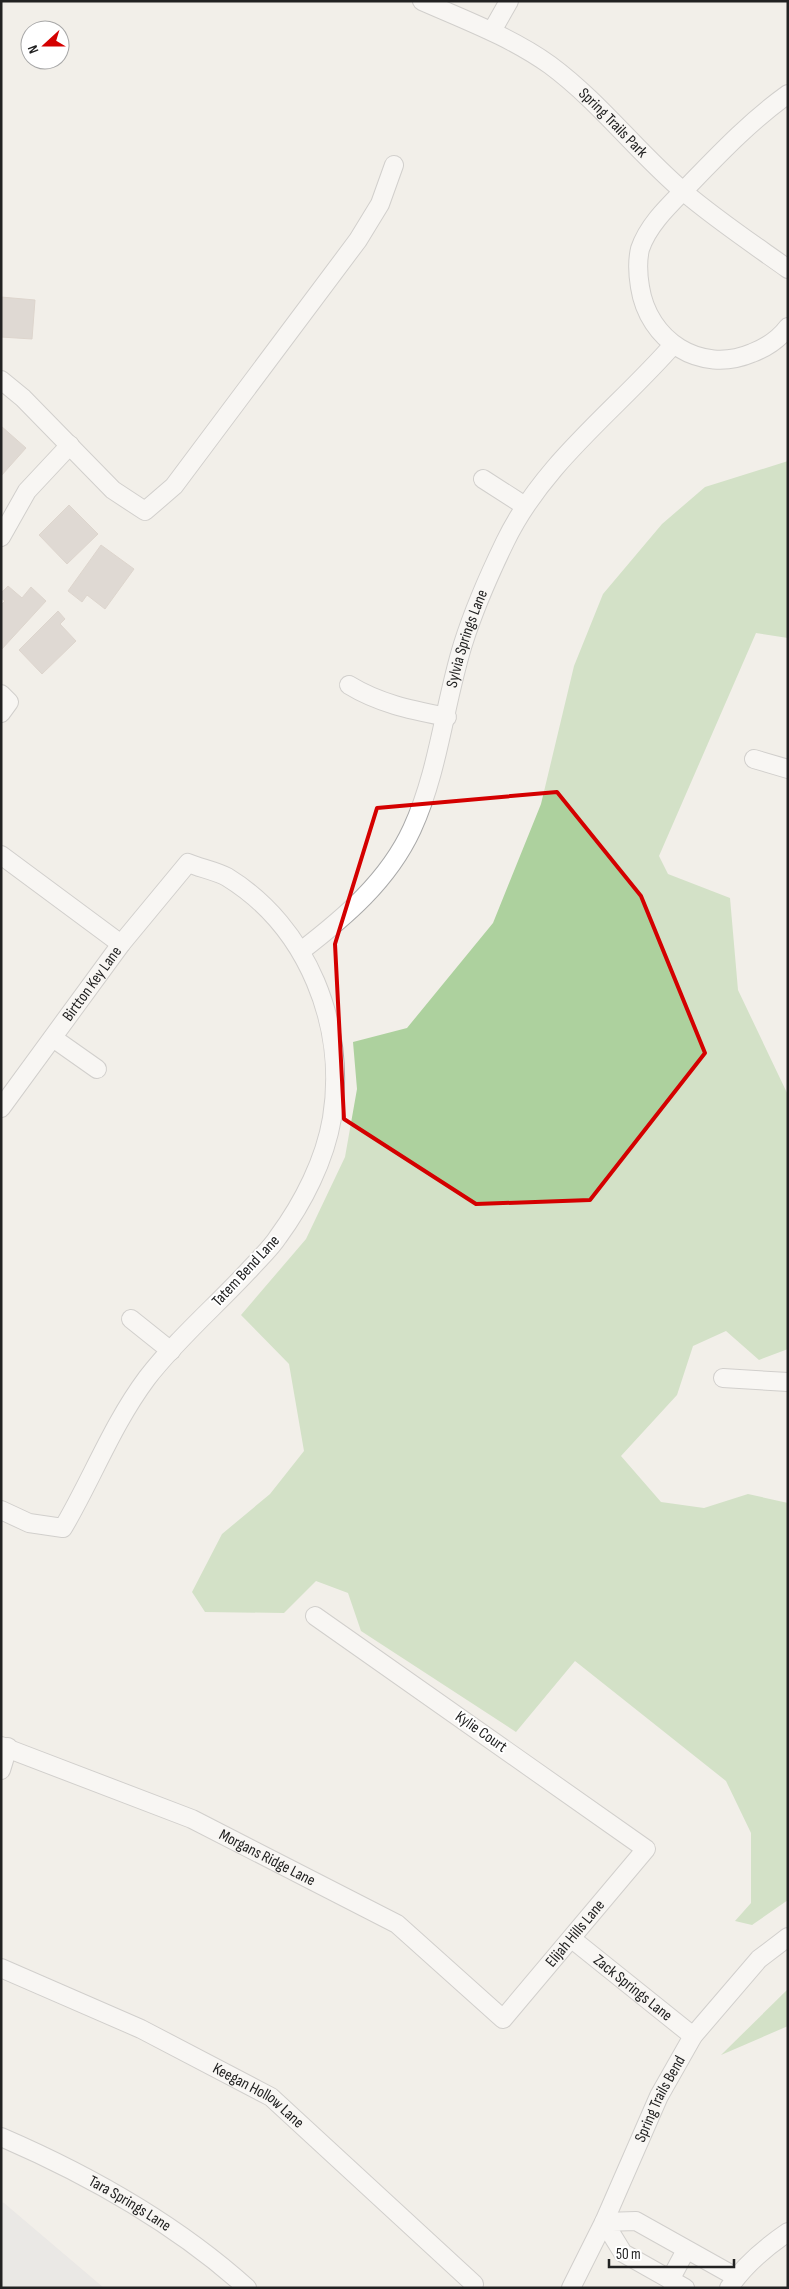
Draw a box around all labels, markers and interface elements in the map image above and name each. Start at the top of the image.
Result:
north arrow [20,20,70,70]
text: N [24,43,43,56]
street label: Spring Trails Park [575,84,652,162]
street label: Sylvia Springs Lane [442,587,492,689]
street label: Birtton Key Lane [58,943,126,1025]
street label: Tatem Bend Lane [208,1231,284,1311]
street label: Kylie Court [451,1707,511,1757]
street label: Morgans Ridge Lane [216,1825,319,1890]
street label: Elijah Hills Lane [541,1896,609,1971]
street label: Zack Springs Lane [590,1950,676,2025]
street label: Spring Trails Bend [631,2052,689,2145]
street label: Keegan Hollow Lane [210,2059,308,2132]
street label: Tara Springs Lane [85,2171,175,2235]
scale bar [609,2236,734,2268]
text: 50 m [616,2245,641,2264]

